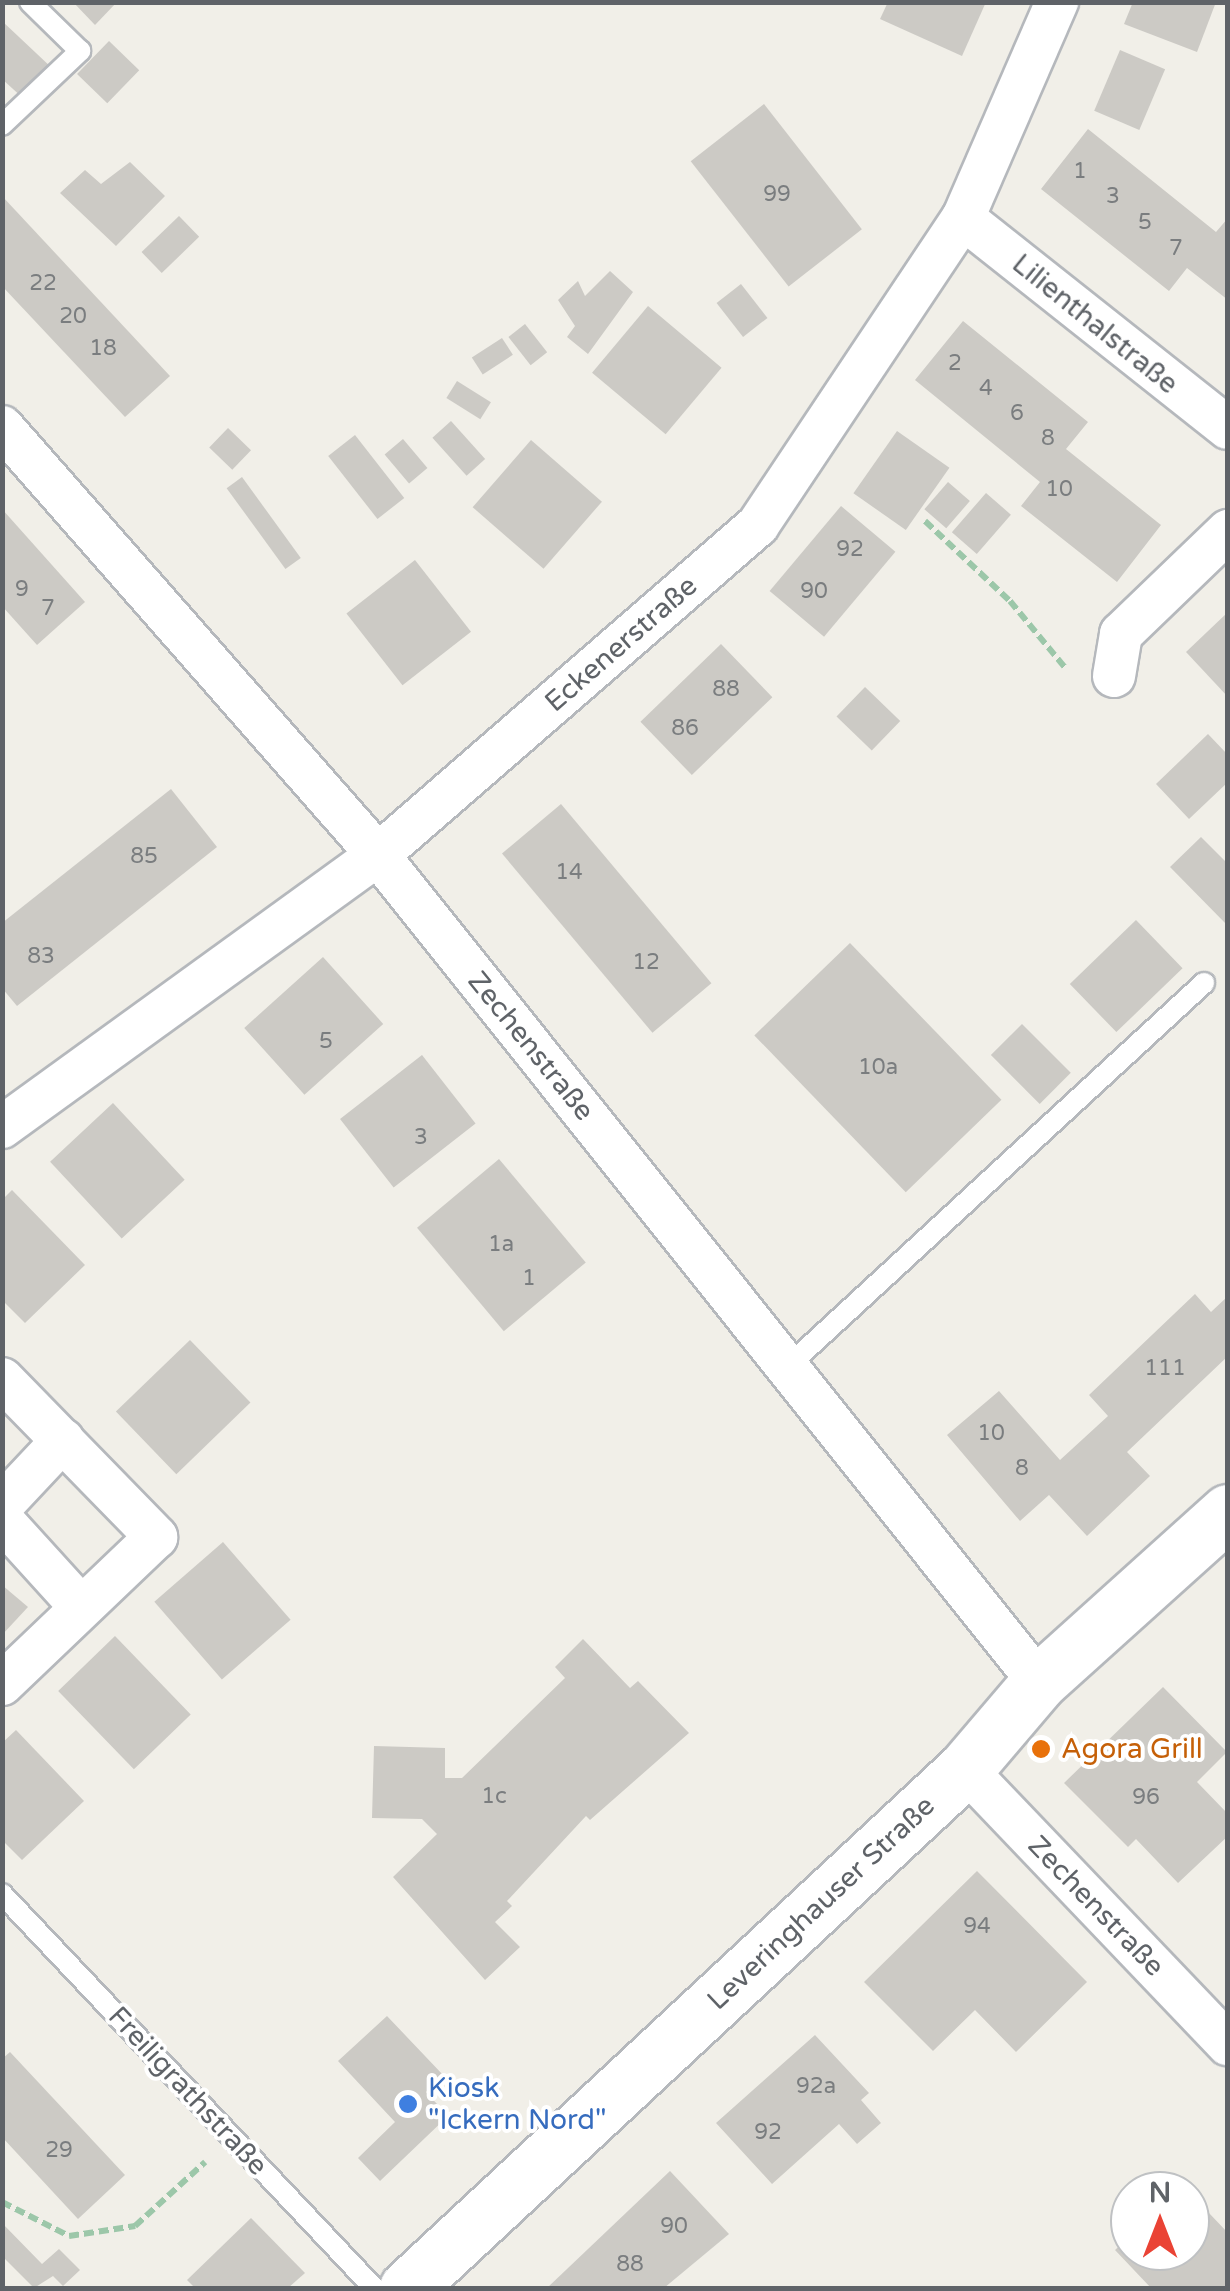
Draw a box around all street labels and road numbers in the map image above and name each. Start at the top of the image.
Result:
street label: Lilienthalstraße [1005,247,1185,401]
street label: Eckenerstraße [538,569,704,719]
street label: Zechenstraße [461,965,601,1127]
street label: Leveringhauser Straße [700,1789,942,2017]
street label: Zechenstraße [1021,1829,1171,1983]
street label: Freiligrathstraße [101,2000,275,2182]

